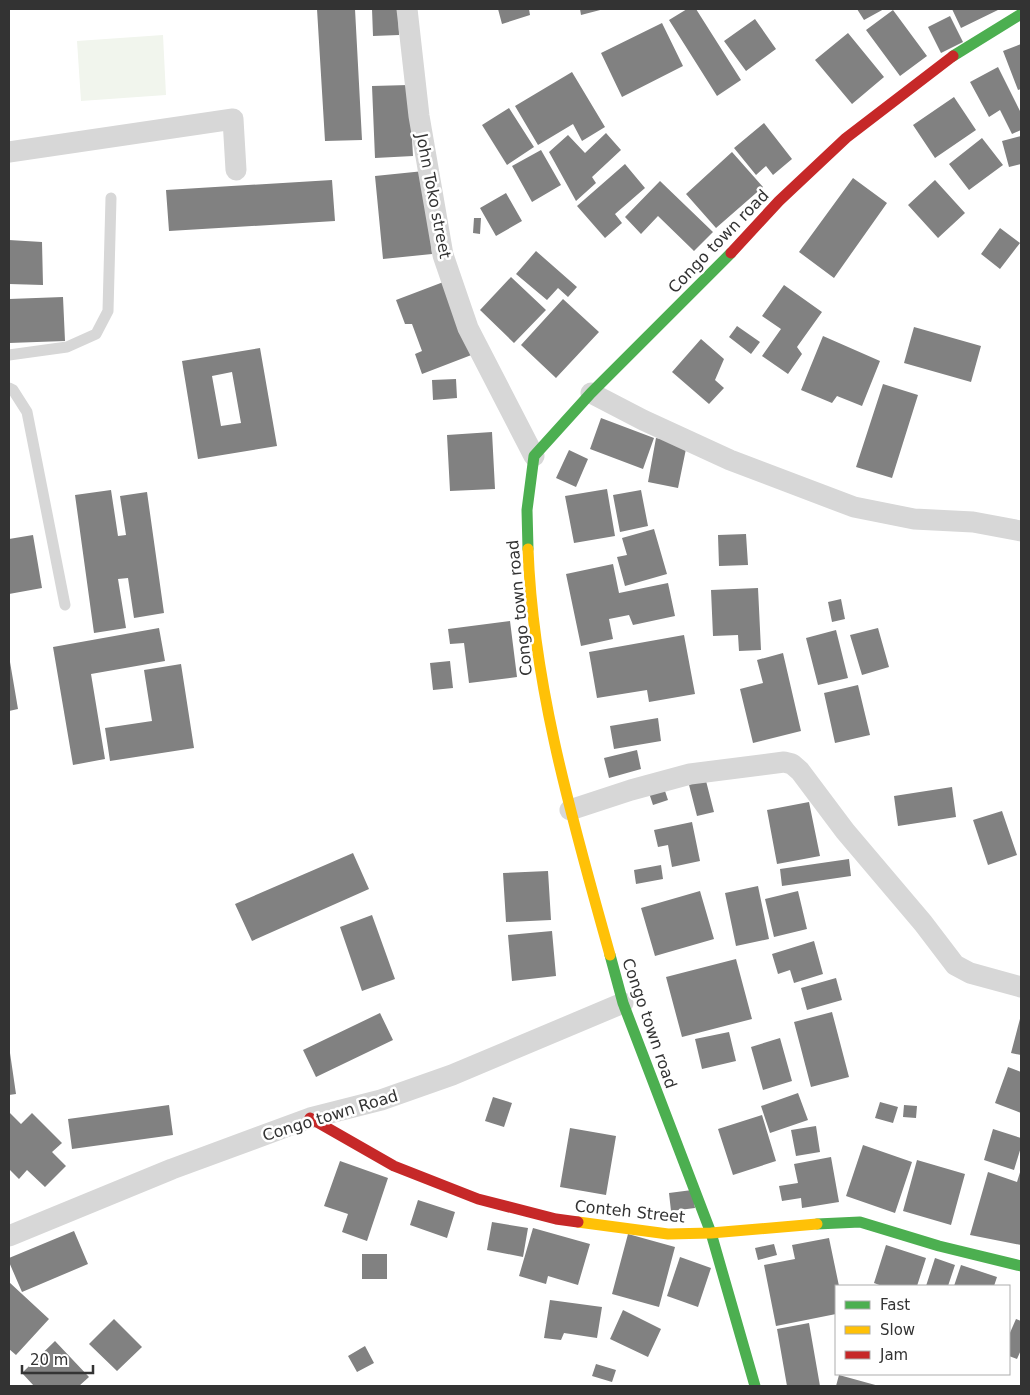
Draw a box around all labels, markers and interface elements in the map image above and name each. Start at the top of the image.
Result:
street label: John Toko street [412,131,455,260]
street label: Congo town road [664,186,773,297]
street label: Congo town road [503,539,536,677]
street label: Congo town road [618,956,681,1091]
street label: Congo town Road [260,1086,400,1145]
street label: Conteh Street [574,1196,686,1227]
legend [835,1285,1010,1375]
text: Fast [880,1296,910,1314]
text: Slow [880,1321,915,1339]
scale bar [22,1342,94,1374]
text: Jam [879,1346,908,1364]
text: 20 m [30,1351,68,1369]

